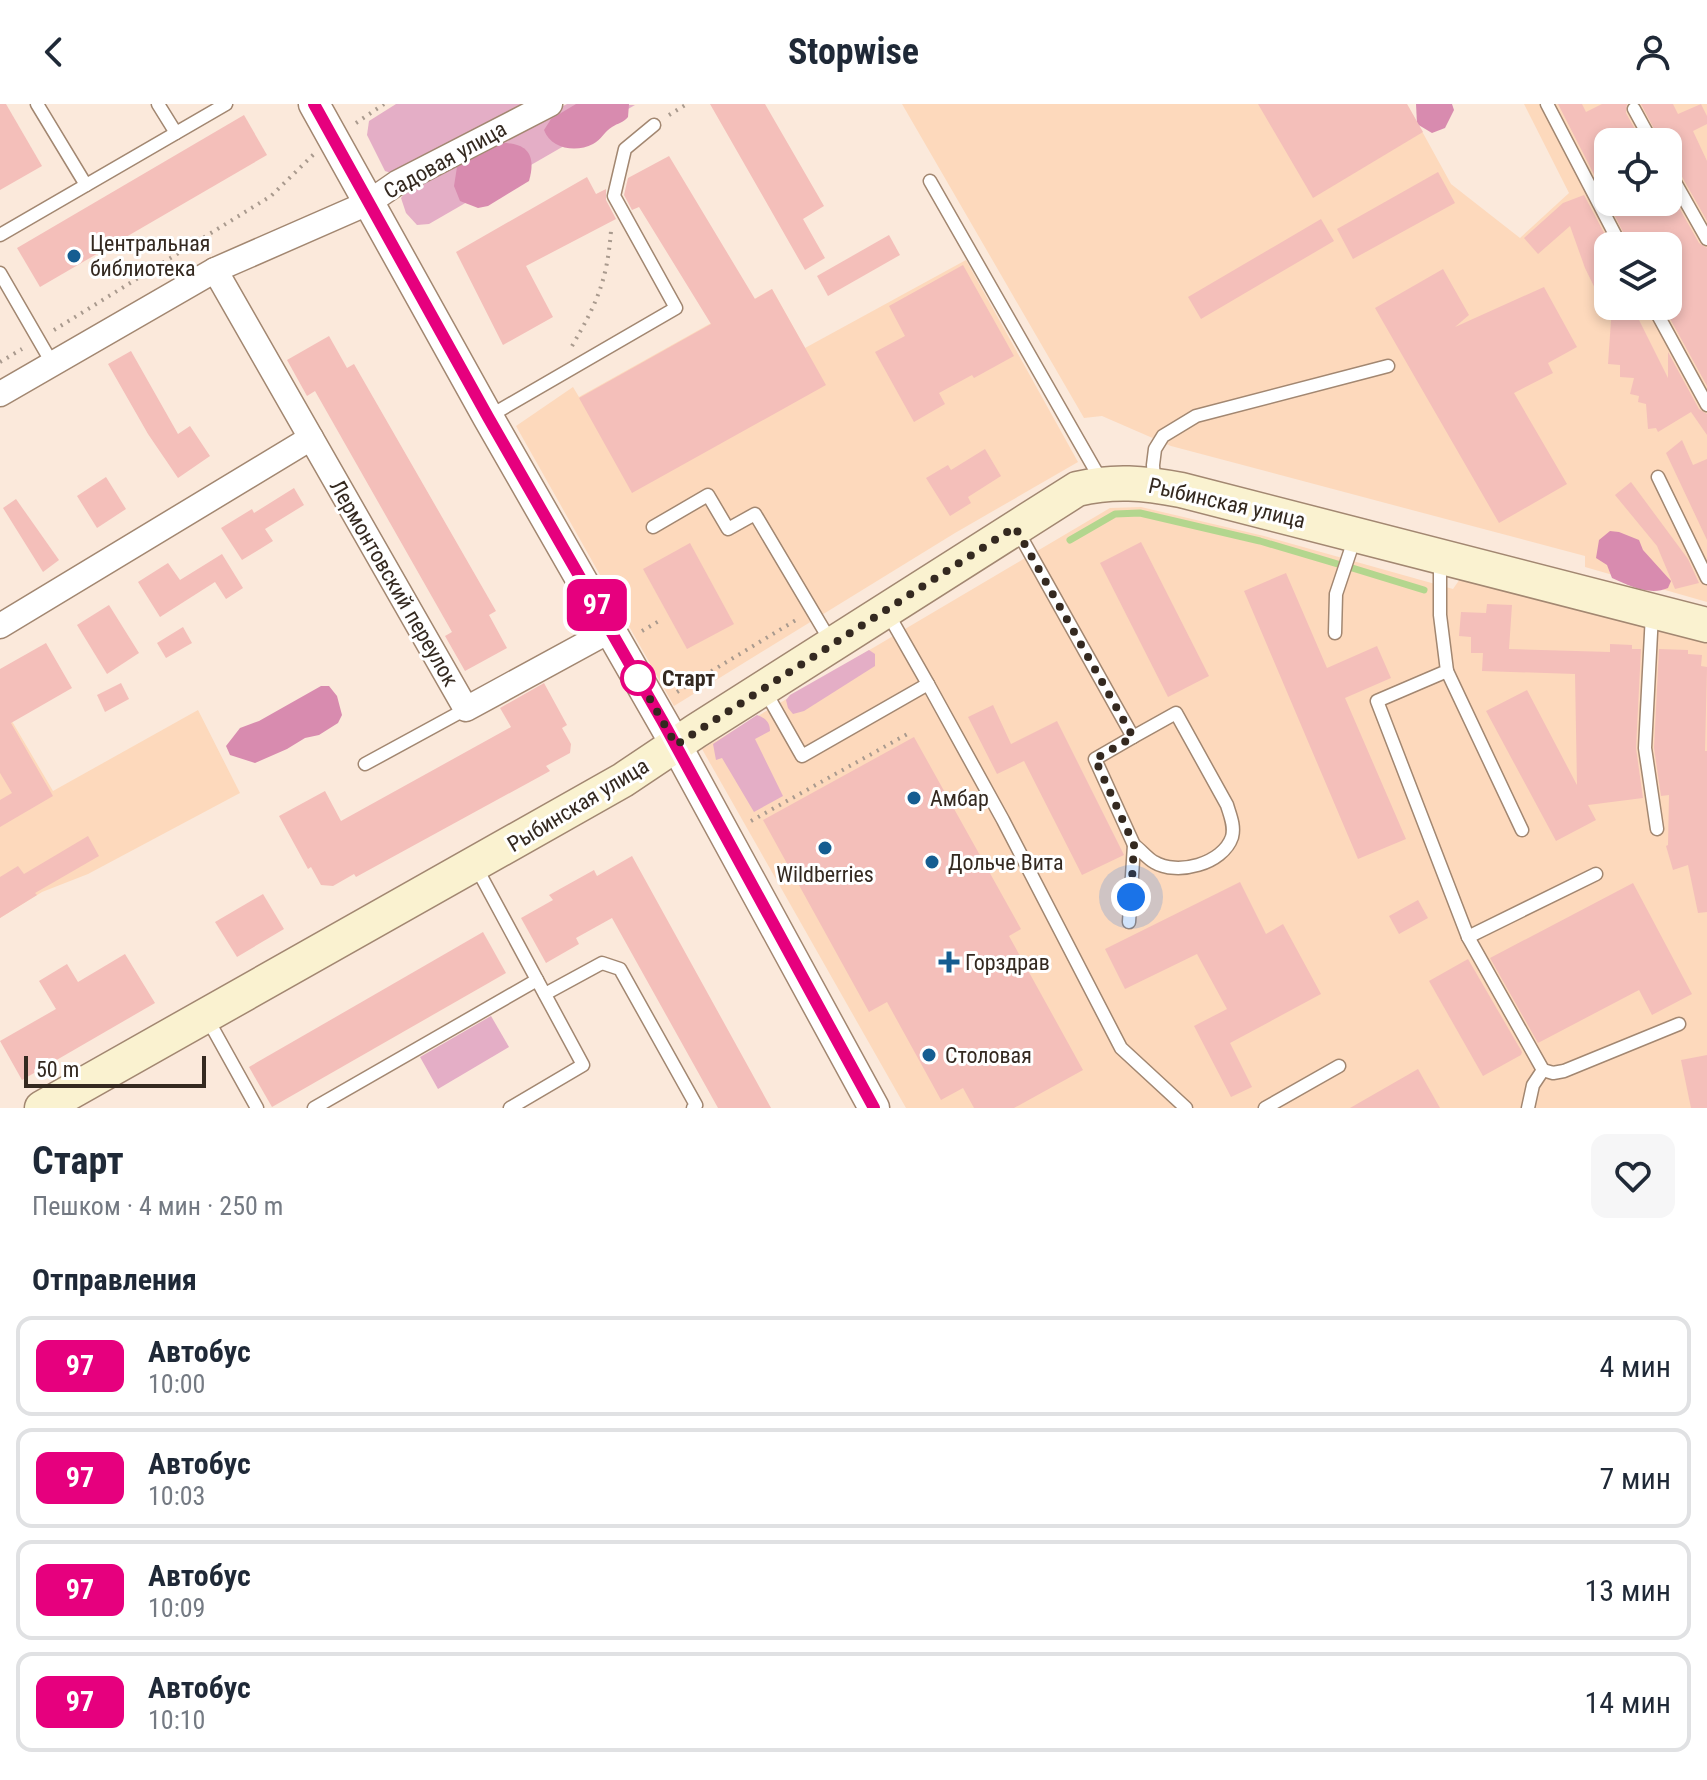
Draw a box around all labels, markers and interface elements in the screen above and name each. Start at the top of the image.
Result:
icon: back [32,30,76,74]
icon: person [1631,30,1675,74]
text: Stopwise [788,31,919,73]
street label: Садовая улица [379,116,511,204]
map controls [1594,128,1682,320]
button: locate [1594,128,1682,216]
place label: Центральная библиотека [90,231,210,281]
button: layers [1594,232,1682,320]
marker: Центральная библиотека [65,247,83,265]
street label: Рыбинская улица [1146,473,1308,533]
street label: Лермонтовский переулок [325,475,464,691]
line badge: 97 [561,579,633,631]
text: 97 [583,588,611,621]
marker: Старт [621,661,655,695]
place label: Старт [662,666,715,691]
street label: Рыбинская улица [503,753,653,857]
place label: Амбар [930,786,989,811]
marker: Амбар [905,789,923,807]
marker: Wildberries [816,839,834,857]
place label: Дольче Вита [948,850,1064,875]
marker: Дольче Вита [923,853,941,871]
place label: Wildberries [776,862,874,887]
your location [1111,877,1151,917]
place label: Горздрав [965,950,1050,975]
marker: Горздрав [940,953,958,971]
place label: Столовая [945,1043,1032,1068]
marker: Столовая [920,1046,938,1064]
scale bar [24,1052,206,1088]
text: 50 m [36,1057,79,1082]
button: heart [1591,1134,1675,1218]
text: Старт [32,1139,124,1183]
text: Пешком · 4 мин · 250 m [32,1191,283,1221]
text: Отправления [32,1262,197,1297]
text: Автобус [148,1334,251,1369]
text: 97 [66,1349,94,1382]
text: 4 мин [1599,1349,1671,1384]
text: 10:00 [148,1369,205,1399]
text: Автобус [148,1446,251,1481]
text: 97 [66,1461,94,1494]
text: 7 мин [1599,1461,1671,1496]
text: 10:03 [148,1481,205,1511]
text: Автобус [148,1558,251,1593]
text: 97 [66,1573,94,1606]
text: 13 мин [1585,1573,1671,1608]
text: 10:09 [148,1593,205,1623]
text: Автобус [148,1670,251,1705]
text: 97 [66,1685,94,1718]
text: 14 мин [1585,1685,1671,1720]
text: 10:10 [148,1705,205,1735]

